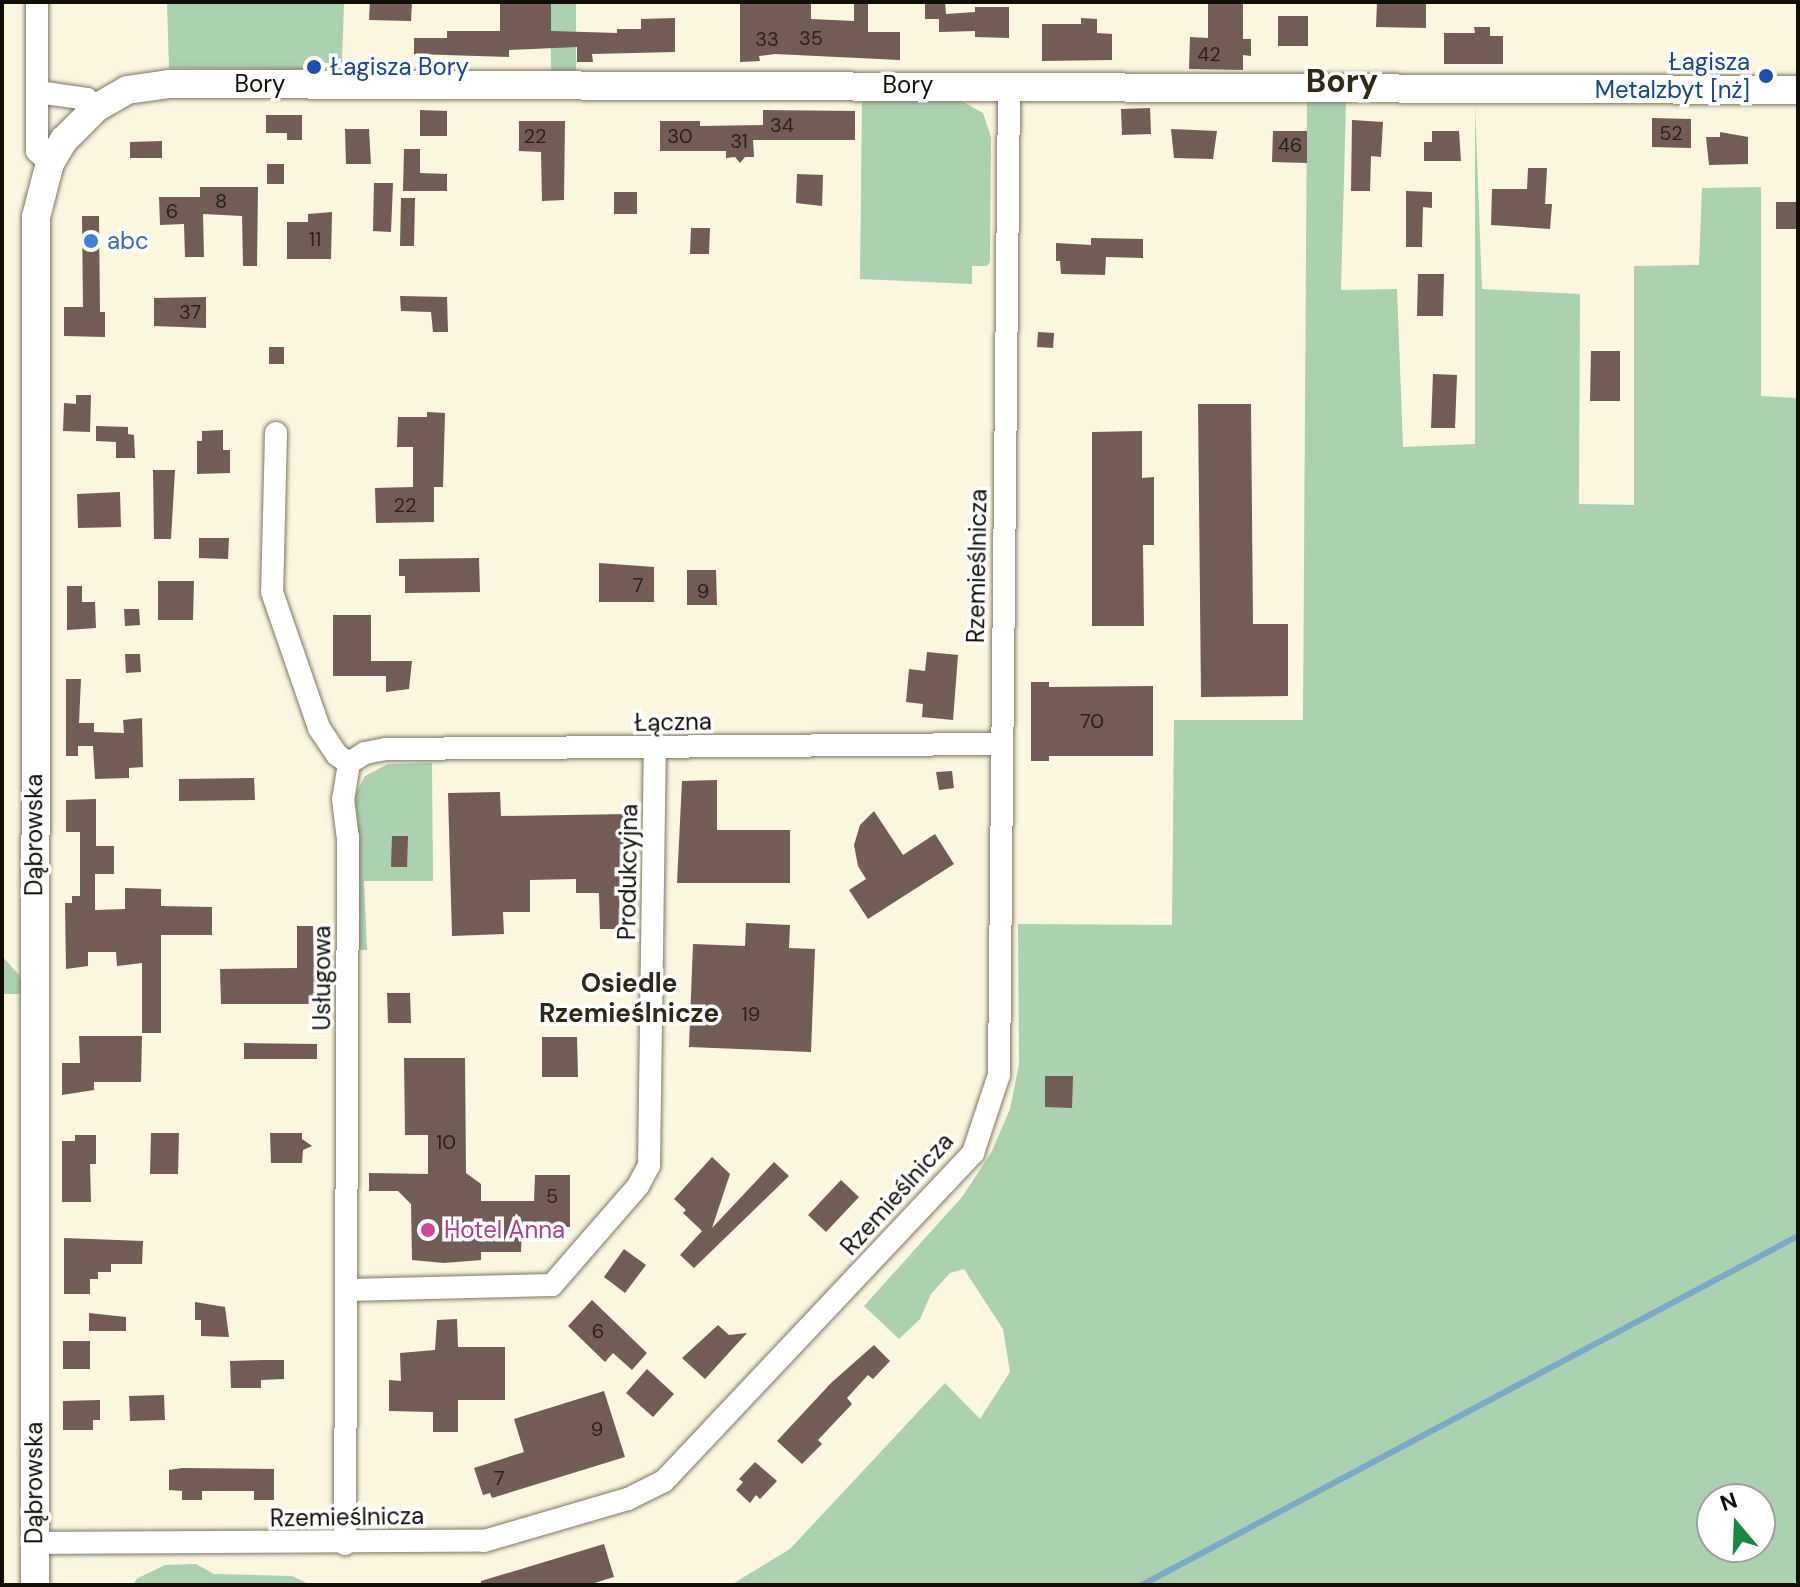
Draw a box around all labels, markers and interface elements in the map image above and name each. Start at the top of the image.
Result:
house number: 35 [799,26,823,50]
house number: 33 [755,27,779,51]
house number: 42 [1197,42,1221,66]
place label: Łagisza Metalzbyt [nż] [1595,48,1750,104]
place label: Łagisza Bory [330,53,469,81]
marker: Łagisza Bory [305,58,323,76]
district label: Bory [1306,62,1378,100]
marker: Łagisza Metalzbyt [nż] [1757,67,1775,85]
street label: Bory [235,70,285,98]
street label: Bory [883,71,933,99]
house number: 34 [770,113,794,137]
house number: 52 [1659,121,1683,145]
house number: 22 [523,124,547,148]
house number: 30 [667,124,693,148]
house number: 31 [730,129,748,153]
house number: 46 [1278,133,1302,157]
house number: 8 [215,189,227,213]
house number: 6 [166,199,178,223]
place label: abc [107,227,149,255]
house number: 11 [309,227,321,251]
marker: abc [82,232,100,250]
house number: 37 [179,300,201,324]
street label: Rzemieślnicza [961,489,993,643]
house number: 22 [393,493,417,517]
house number: 7 [633,573,643,597]
house number: 9 [697,579,709,603]
street label: Łączna [634,707,712,737]
house number: 70 [1080,709,1104,733]
street label: Dąbrowska [20,774,48,896]
street label: Produkcyjna [612,804,644,940]
street label: Usługowa [308,925,336,1031]
district label: Osiedle Rzemieślnicze [539,968,719,1030]
house number: 19 [742,1002,760,1026]
street label: Rzemieślnicza [835,1127,959,1261]
house number: 10 [436,1130,456,1154]
house number: 5 [546,1184,558,1208]
place label: Hotel Anna [444,1216,565,1244]
marker: Hotel Anna [419,1221,437,1239]
house number: 6 [592,1319,604,1343]
house number: 9 [591,1417,603,1441]
street label: Dąbrowska [20,1422,48,1544]
house number: 7 [494,1466,504,1490]
north arrow [1696,1483,1776,1563]
text: N [1716,1485,1741,1518]
street label: Rzemieślnicza [270,1501,424,1533]

